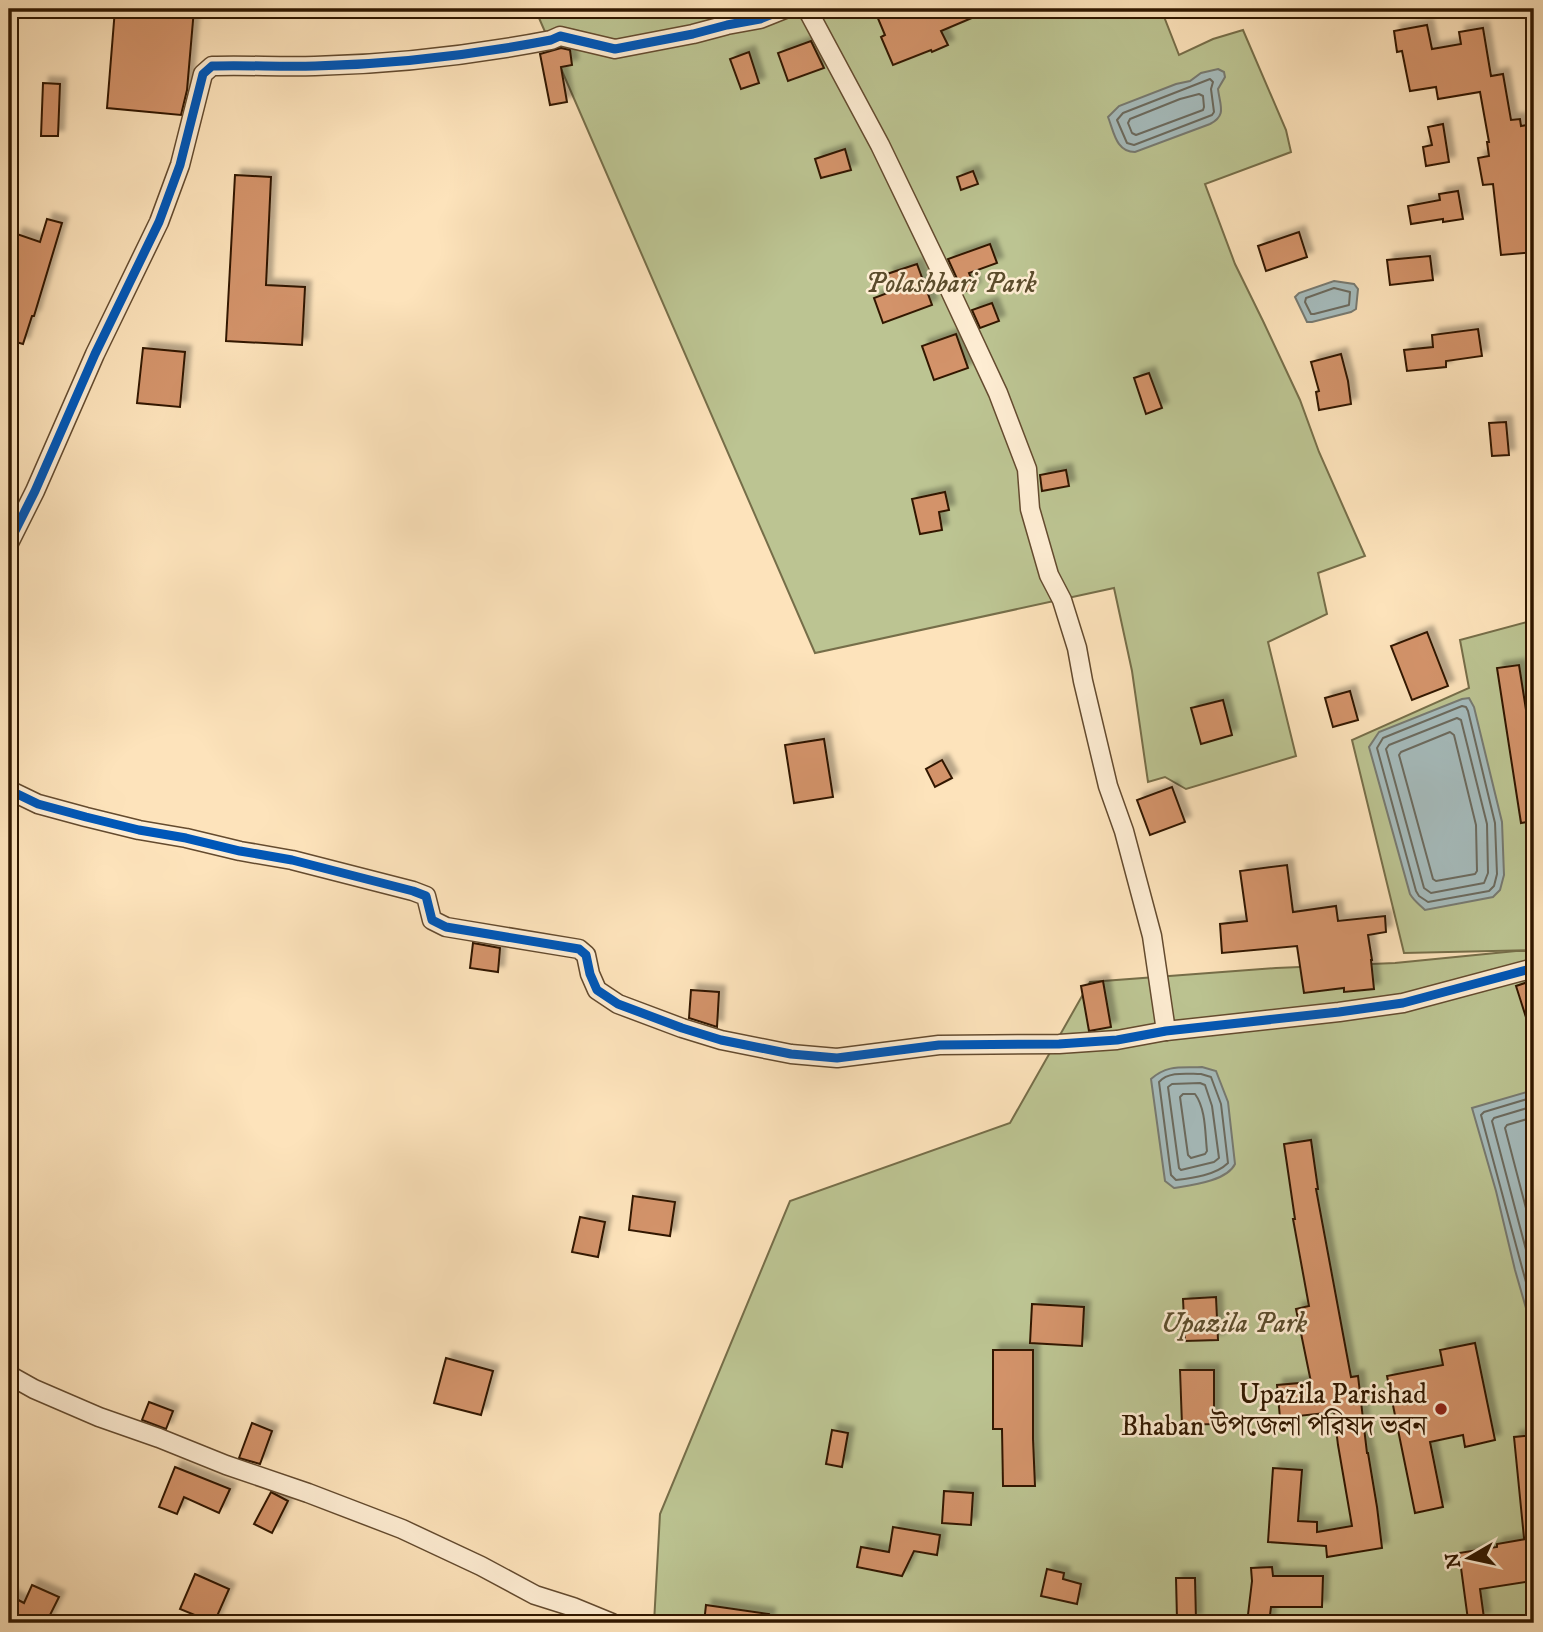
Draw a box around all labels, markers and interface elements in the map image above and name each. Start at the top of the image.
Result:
park label: Polashbari Park [865,266,1037,301]
park label: Upazila Park [1161,1306,1308,1341]
place label: Upazila Parishad Bhaban উপজেলা পরিষদ ভবন [1121,1377,1428,1444]
marker: Upazila Parishad Bhaban উপজেলা পরিষদ ভবন [1433,1401,1449,1417]
north arrow [1434,1524,1504,1594]
text: N [1441,1551,1466,1570]

